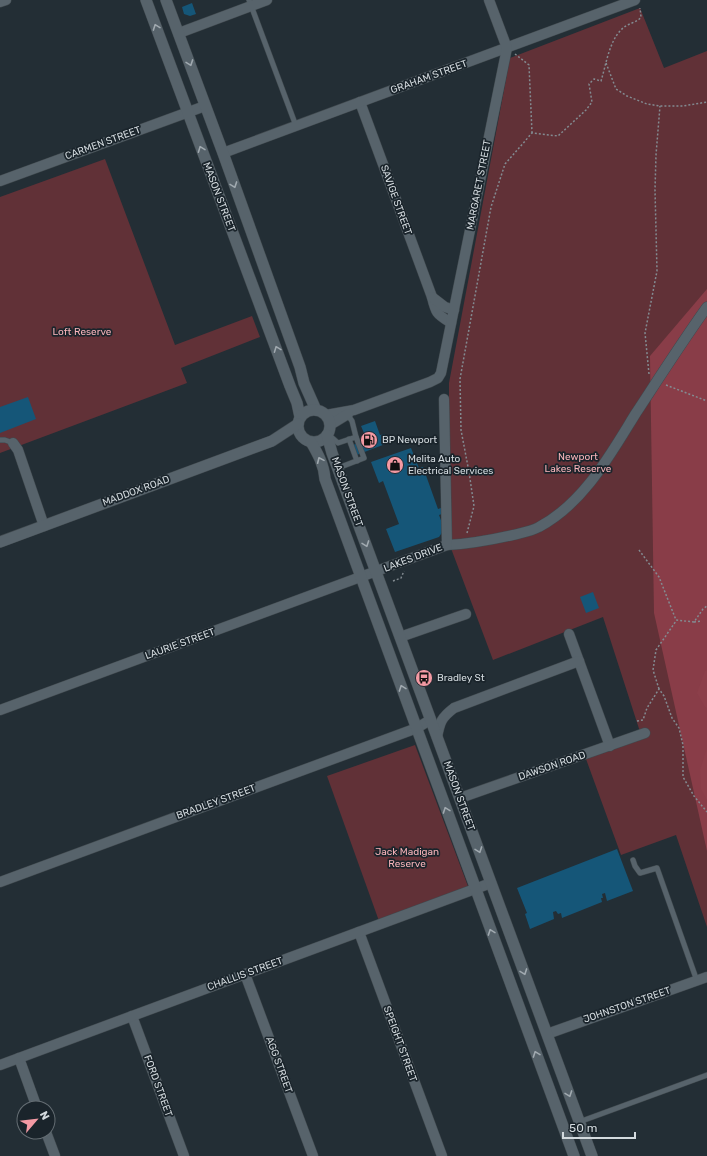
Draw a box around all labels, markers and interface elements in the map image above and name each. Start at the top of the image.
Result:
one-way arrow [152,24,160,31]
street label: GRAHAM STREET [389,57,469,96]
one-way arrow [185,59,193,66]
street label: CARMEN STREET [64,124,143,162]
street label: MARGARET STREET [464,139,494,231]
one-way arrow [198,146,206,153]
street label: MASON STREET [200,161,238,234]
street label: SAVIGE STREET [378,163,414,237]
one-way arrow [230,181,238,188]
park label: Loft Reserve [53,326,112,338]
one-way arrow [273,346,281,353]
fuel station icon: BP Newport [359,430,379,450]
place label: BP Newport [382,434,437,446]
park label: Newport Lakes Reserve [545,451,612,475]
place label: Melita Auto Electrical Services [408,453,493,477]
street label: MASON STREET [329,455,365,529]
shop icon: Melita Auto Electrical Services [385,455,405,475]
one-way arrow [317,457,325,464]
street label: MADDOX ROAD [101,473,171,509]
one-way arrow [361,540,370,547]
street label: LAKES DRIVE [382,541,444,575]
street label: LAURIE STREET [143,626,217,662]
bus stop icon: Bradley St [414,668,434,688]
place label: Bradley St [437,672,485,684]
one-way arrow [398,684,406,691]
street label: DAWSON ROAD [517,749,587,783]
street label: MASON STREET [441,759,477,833]
street label: BRADLEY STREET [175,782,257,822]
one-way arrow [443,806,451,813]
park label: Jack Madigan Reserve [375,846,439,870]
one-way arrow [474,846,482,853]
one-way arrow [488,928,496,935]
street label: CHALLIS STREET [206,955,285,993]
one-way arrow [519,968,527,975]
street label: JOHNSTON STREET [582,984,672,1026]
street label: SPEIGHT STREET [381,1004,419,1084]
street label: AGG STREET [263,1035,295,1095]
one-way arrow [533,1050,541,1057]
street label: FORD STREET [141,1053,175,1119]
one-way arrow [564,1090,572,1097]
north arrow [16,1100,56,1140]
text: N [37,1109,52,1122]
scale bar [563,1114,635,1140]
text: 50 m [569,1121,597,1135]

